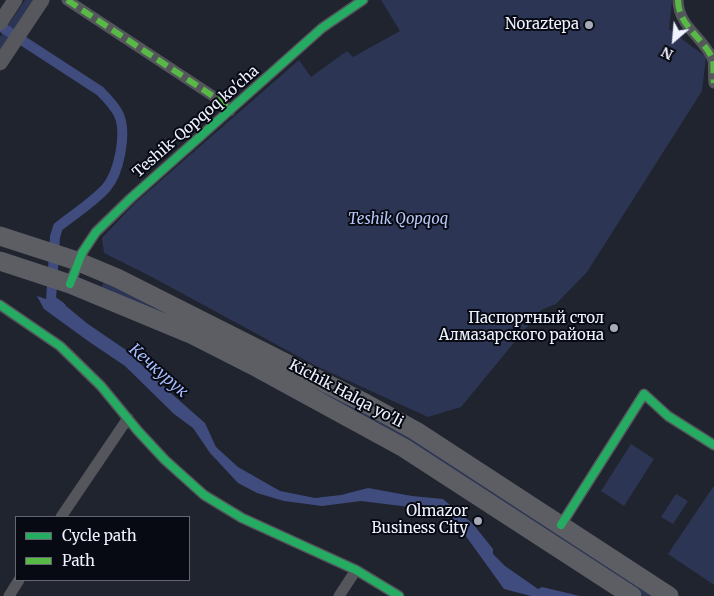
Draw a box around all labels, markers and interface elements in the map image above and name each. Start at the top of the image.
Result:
north arrow [649,15,699,65]
place label: Noraztepa [505,16,579,34]
marker: Noraztepa [583,19,595,31]
text: N [658,43,676,64]
street label: Teshik-Qopqoq ko'cha [129,62,263,182]
park label: Teshik Qopqoq [348,211,448,229]
place label: Паспортный стол Алмазарского района [439,310,604,345]
marker: Паспортный стол Алмазарского района [608,322,620,334]
water label: Кечкурук [125,340,191,402]
street label: Kichik Halqa yo'li [286,356,406,432]
place label: Olmazor Business City [371,503,468,538]
marker: Olmazor Business City [472,515,484,527]
legend [15,516,190,581]
text: Cycle path [62,526,137,545]
text: Path [62,551,95,570]

